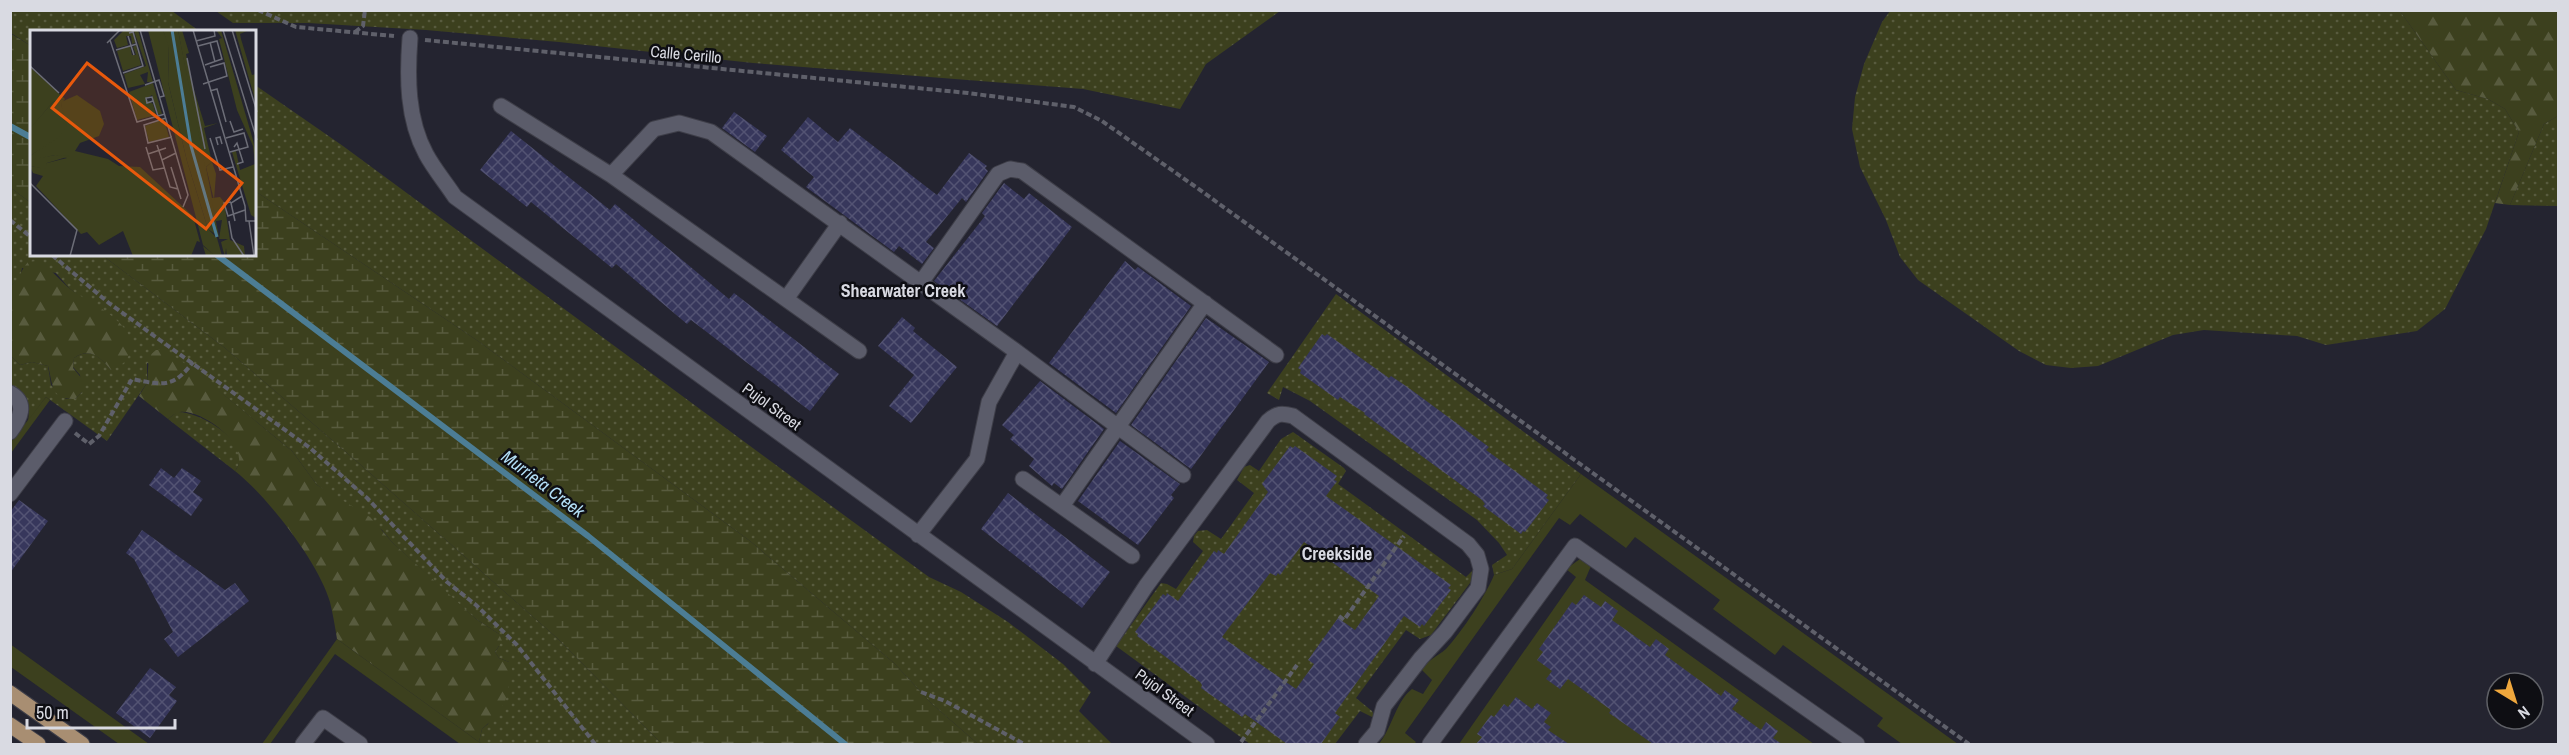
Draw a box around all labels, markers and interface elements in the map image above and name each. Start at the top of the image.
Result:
inset map [30,30,256,256]
street label: Calle Cerillo [649,40,723,68]
district label: Shearwater Creek [841,278,966,303]
street label: Pujol Street [738,377,806,435]
water label: Murrieta Creek [496,444,591,524]
district label: Creekside [1302,541,1372,566]
street label: Pujol Street [1131,663,1199,721]
north arrow [2485,671,2545,731]
scale bar [27,692,176,730]
text: 50 m [36,700,69,725]
text: N [2514,701,2535,724]

